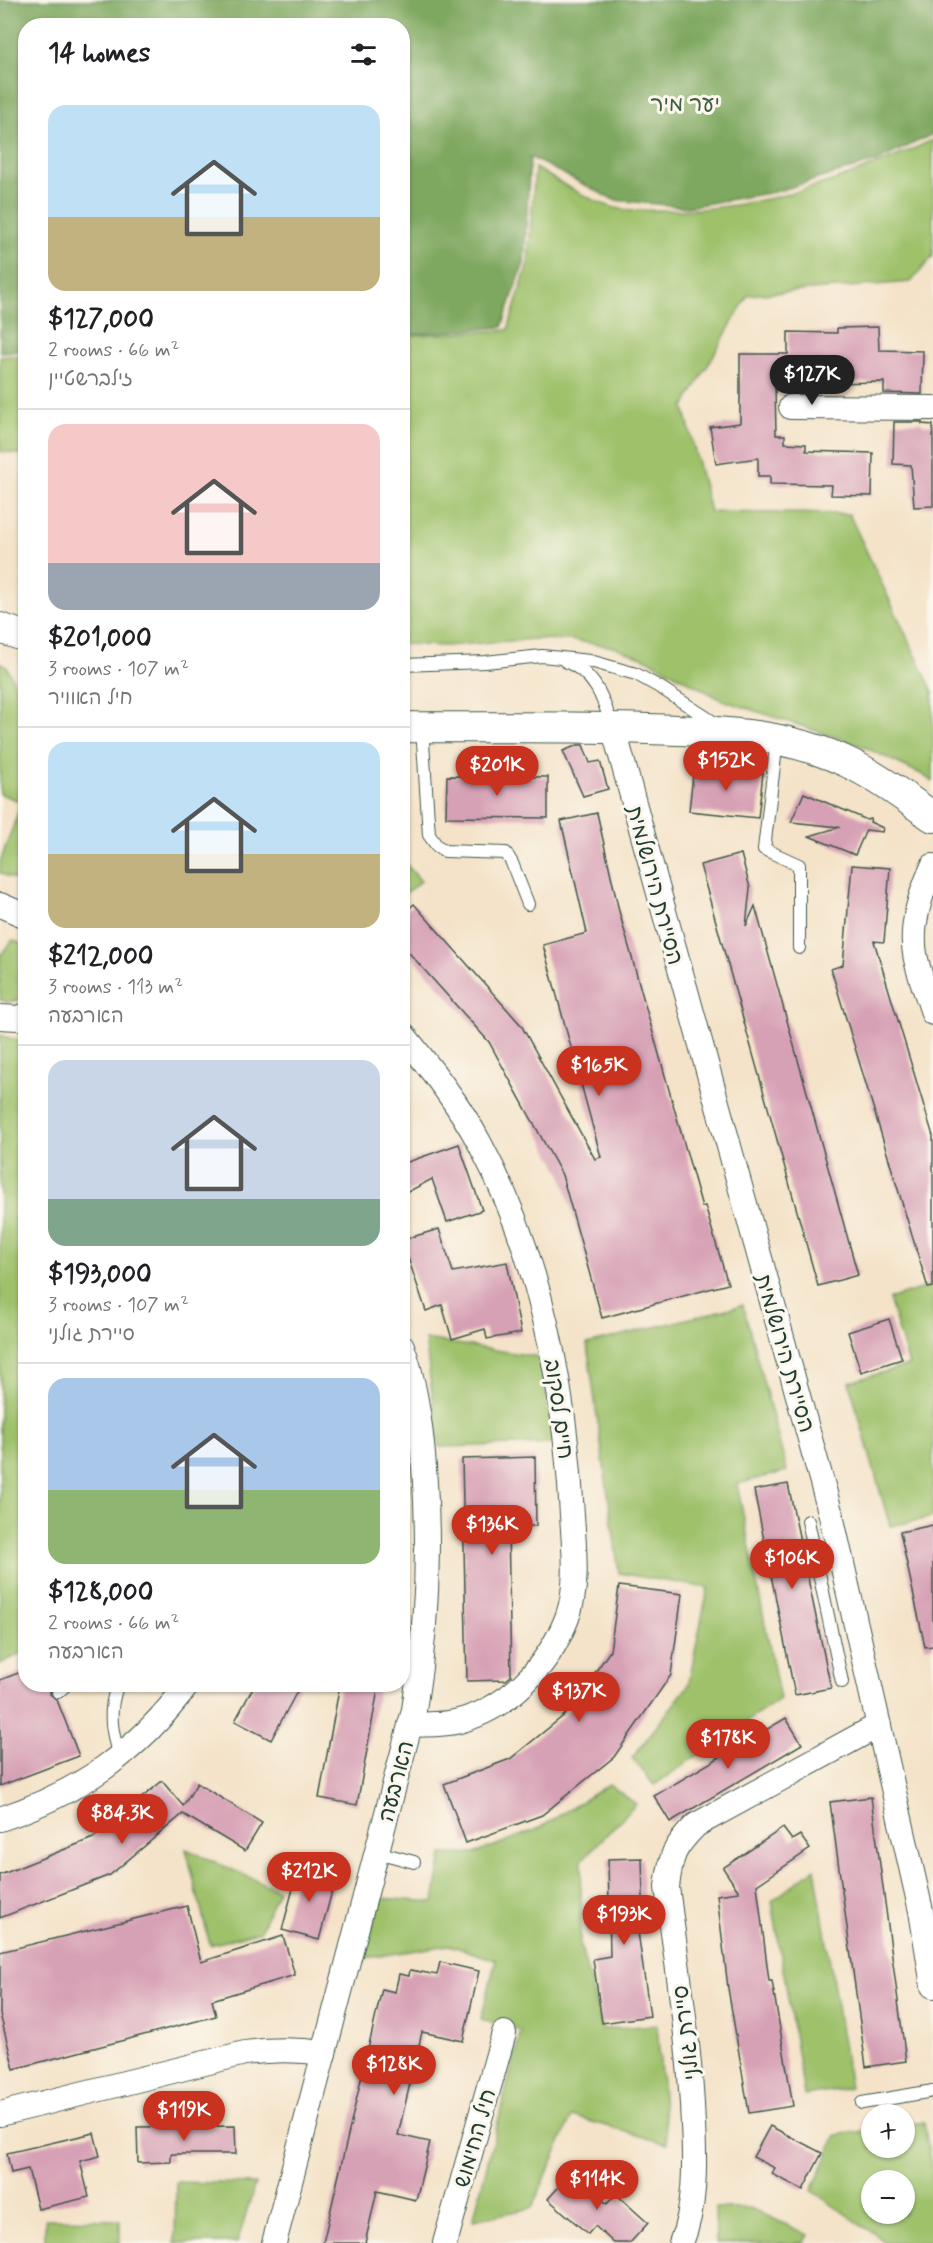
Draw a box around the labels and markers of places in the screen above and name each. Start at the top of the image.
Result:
pin: $127K [770,355,854,406]
pin: $152K [684,741,768,792]
pin: $201K [455,746,539,797]
pin: $165K [557,1046,641,1097]
pin: $136K [450,1505,534,1556]
pin: $106K [750,1539,834,1590]
pin: $137K [537,1672,621,1723]
pin: $178K [686,1719,770,1770]
pin: $84.3K [73,1794,171,1845]
pin: $212K [267,1852,351,1903]
pin: $193K [582,1895,666,1946]
pin: $128K [352,2045,436,2096]
pin: $119K [142,2091,226,2142]
pin: $114K [555,2160,639,2211]

